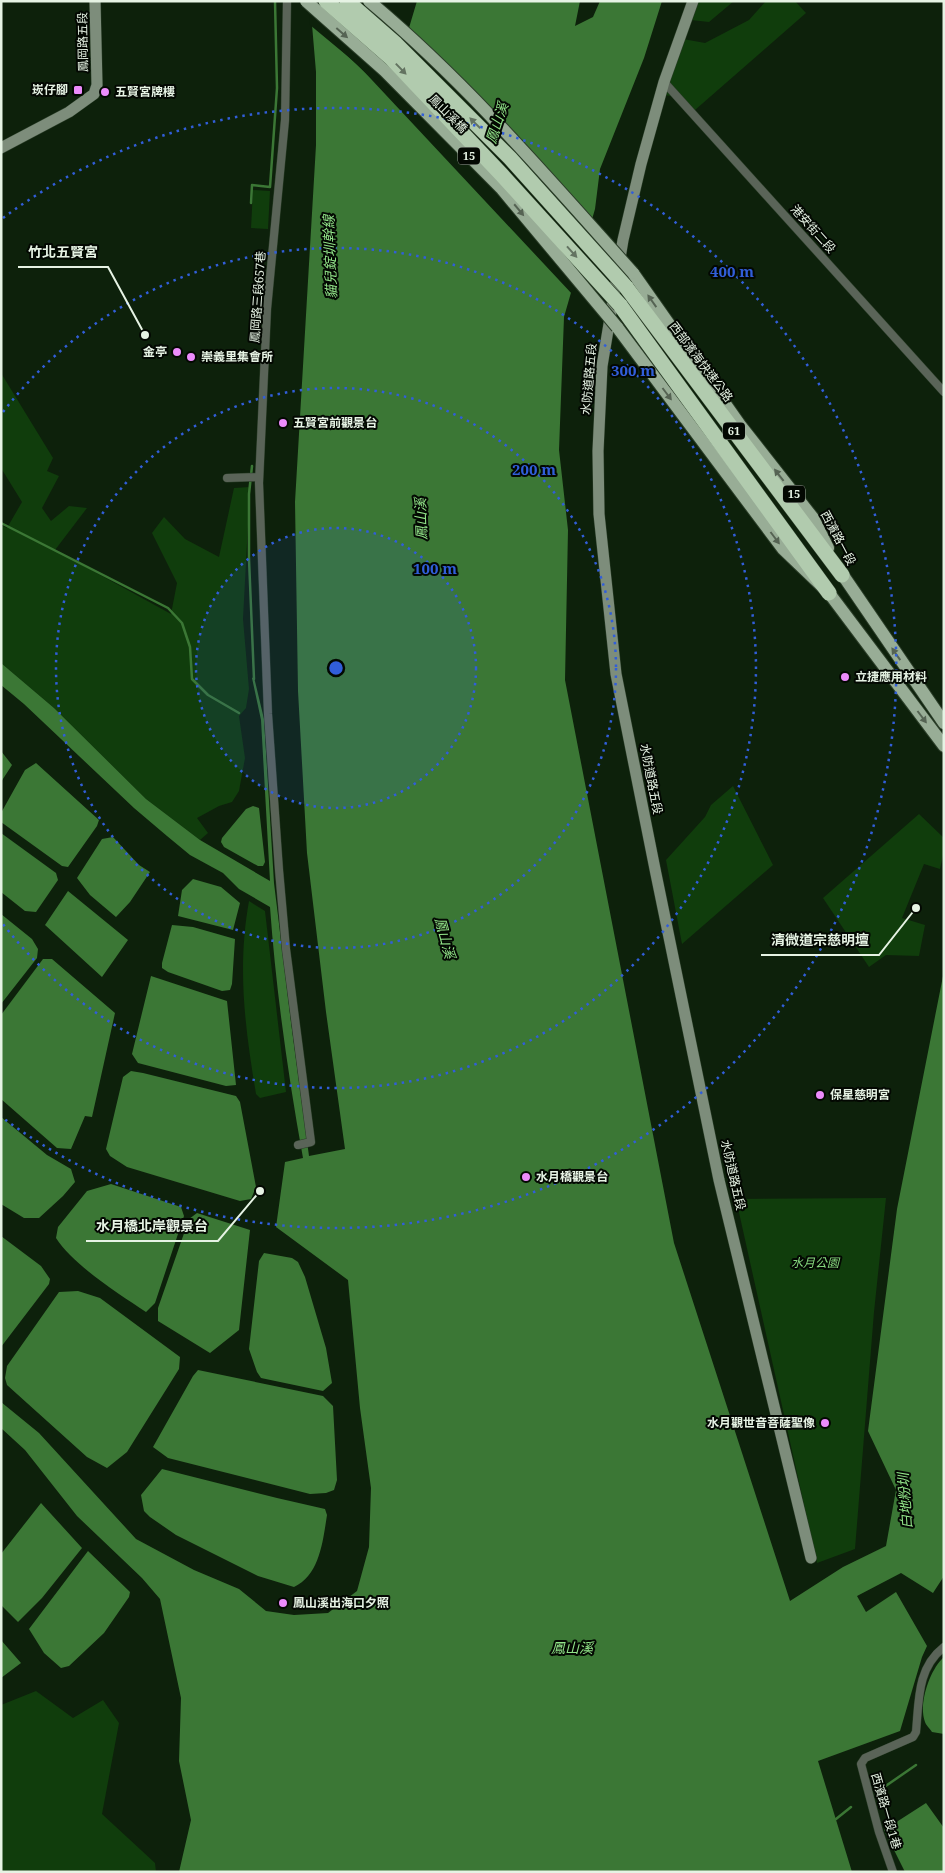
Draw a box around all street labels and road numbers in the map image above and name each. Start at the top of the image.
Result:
street label: 鳳岡路五段 [73,12,92,72]
street label: 鳳山溪橋 [425,91,471,137]
road number: 15 [458,148,480,164]
street label: 港安街二段 [787,201,840,257]
street label: 鳳岡路三段657巷 [246,250,269,344]
street label: 西部濱海快速公路 [666,318,737,405]
street label: 水防道路五段 [577,342,600,416]
road number: 61 [723,422,745,440]
road number: 15 [783,486,805,502]
street label: 西濱路一段 [817,507,860,568]
street label: 水防道路五段 [636,742,667,816]
street label: 水防道路五段 [717,1138,750,1212]
street label: 西濱路一段1巷 [867,1771,906,1851]

